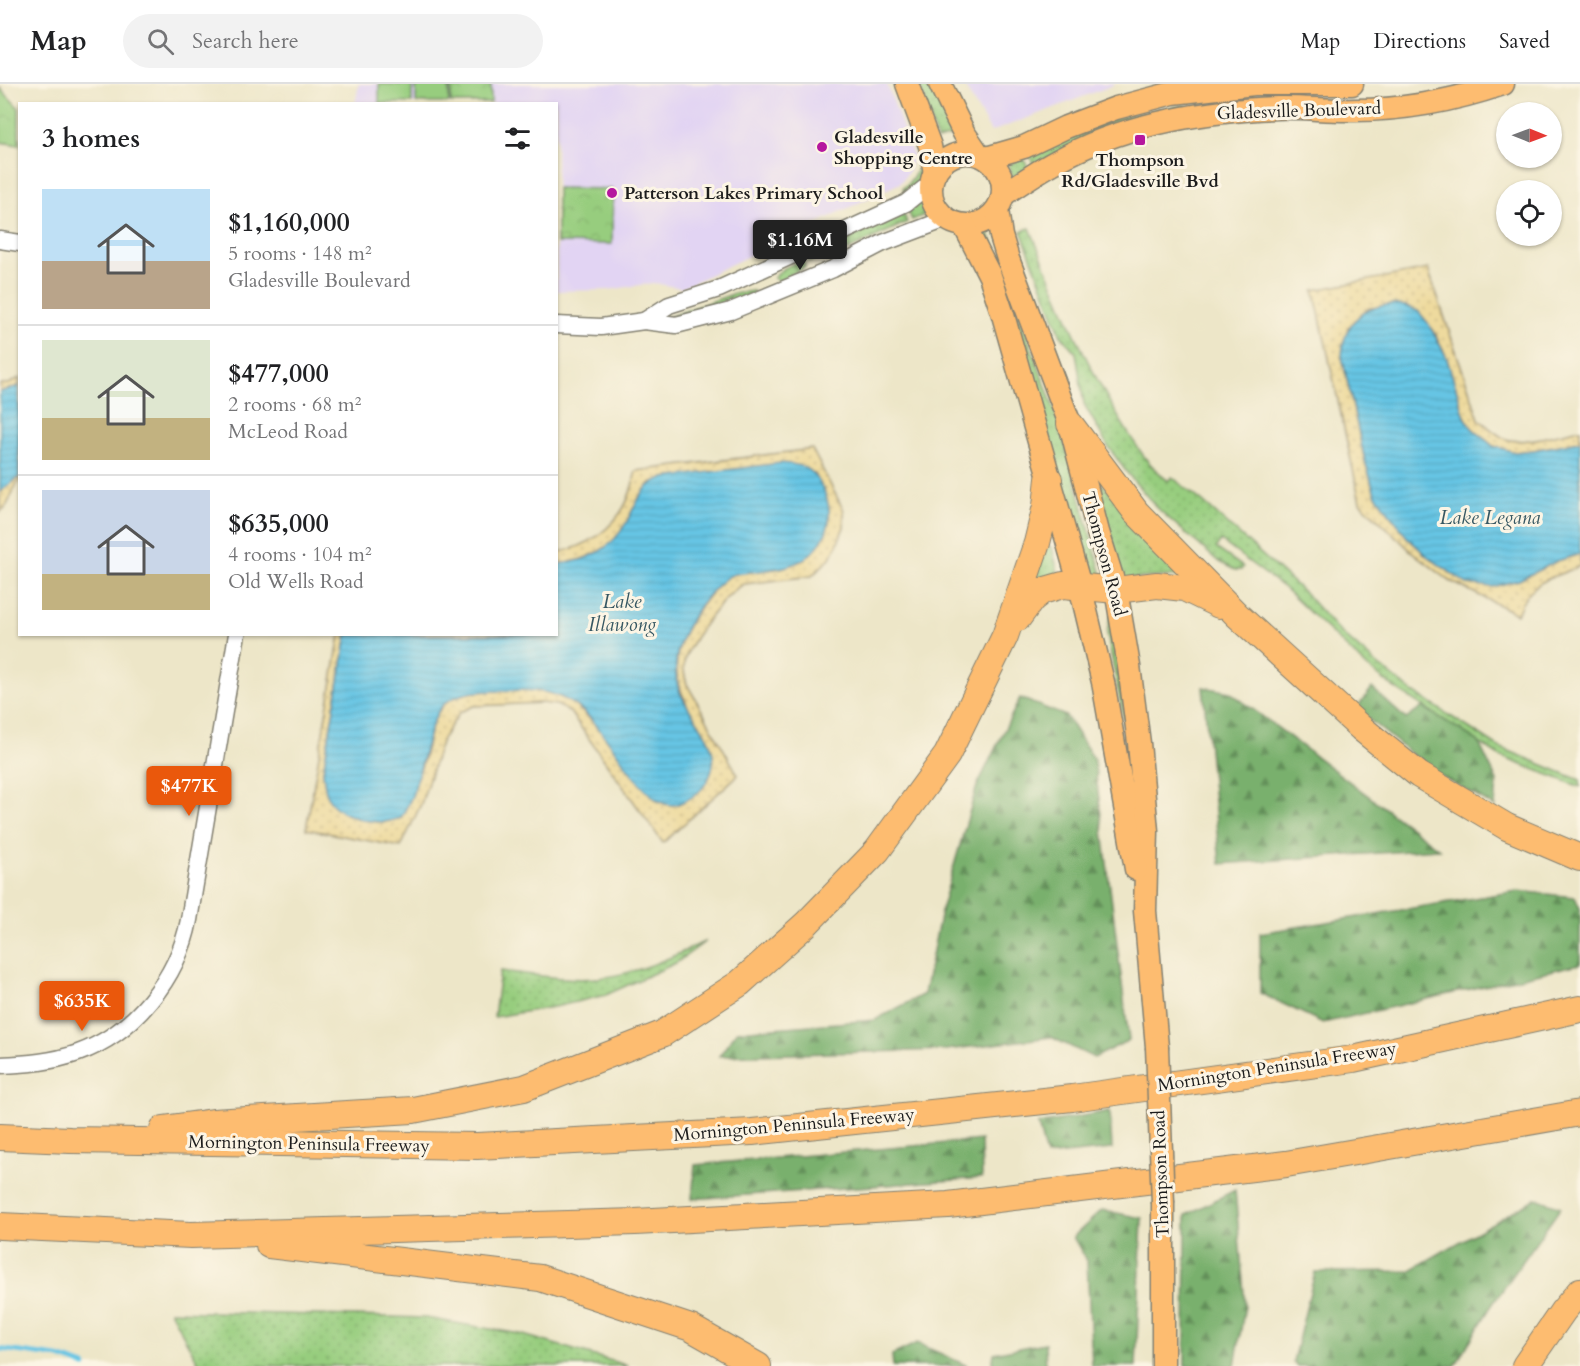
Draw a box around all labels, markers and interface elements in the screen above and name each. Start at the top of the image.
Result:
search box [123,14,543,68]
text: Map [30,22,87,60]
icon: search [144,25,177,58]
text: Search here [192,26,299,56]
text: Map [1300,27,1340,56]
text: Directions [1373,27,1466,56]
text: Saved [1499,27,1550,56]
street label: Gladesville Boulevard [1216,96,1382,126]
north arrow [1496,102,1562,168]
map controls [1496,102,1562,246]
text: 3 homes [42,121,140,156]
icon: filters [501,122,534,155]
place label: Gladesville Shopping Centre [834,125,973,171]
marker: Thompson Rd/Gladesville Bvd [1133,133,1147,147]
marker: Gladesville Shopping Centre [815,140,829,154]
place label: Thompson Rd/Gladesville Bvd [1061,148,1220,194]
button: locate [1496,180,1562,246]
place label: Patterson Lakes Primary School [624,181,883,206]
marker: Patterson Lakes Primary School [605,186,619,200]
text: $1,160,000 [228,205,350,240]
icon: home [90,213,162,285]
pin: $1.16M [751,220,849,271]
text: $1.16M [767,226,833,253]
text: 5 rooms · 148 m² [228,240,372,267]
text: Gladesville Boulevard [228,267,411,294]
text: $477,000 [228,356,329,391]
icon: home [90,364,162,436]
text: 2 rooms · 68 m² [228,391,361,418]
text: McLeod Road [228,418,348,445]
street label: Thompson Road [1075,489,1133,619]
water label: Lake Legana [1440,504,1540,531]
text: $635,000 [228,506,329,541]
icon: home [90,514,162,586]
text: 4 rooms · 104 m² [228,541,372,568]
text: Old Wells Road [228,568,364,595]
water label: Lake Illawong [588,588,656,638]
pin: $477K [147,766,231,817]
text: $477K [160,772,218,799]
pin: $635K [40,981,124,1032]
text: $635K [53,987,111,1014]
street label: Mornington Peninsula Freeway [1156,1036,1399,1098]
street label: Mornington Peninsula Freeway [673,1102,916,1148]
street label: Thompson Road [1146,1109,1176,1238]
street label: Mornington Peninsula Freeway [188,1129,431,1159]

